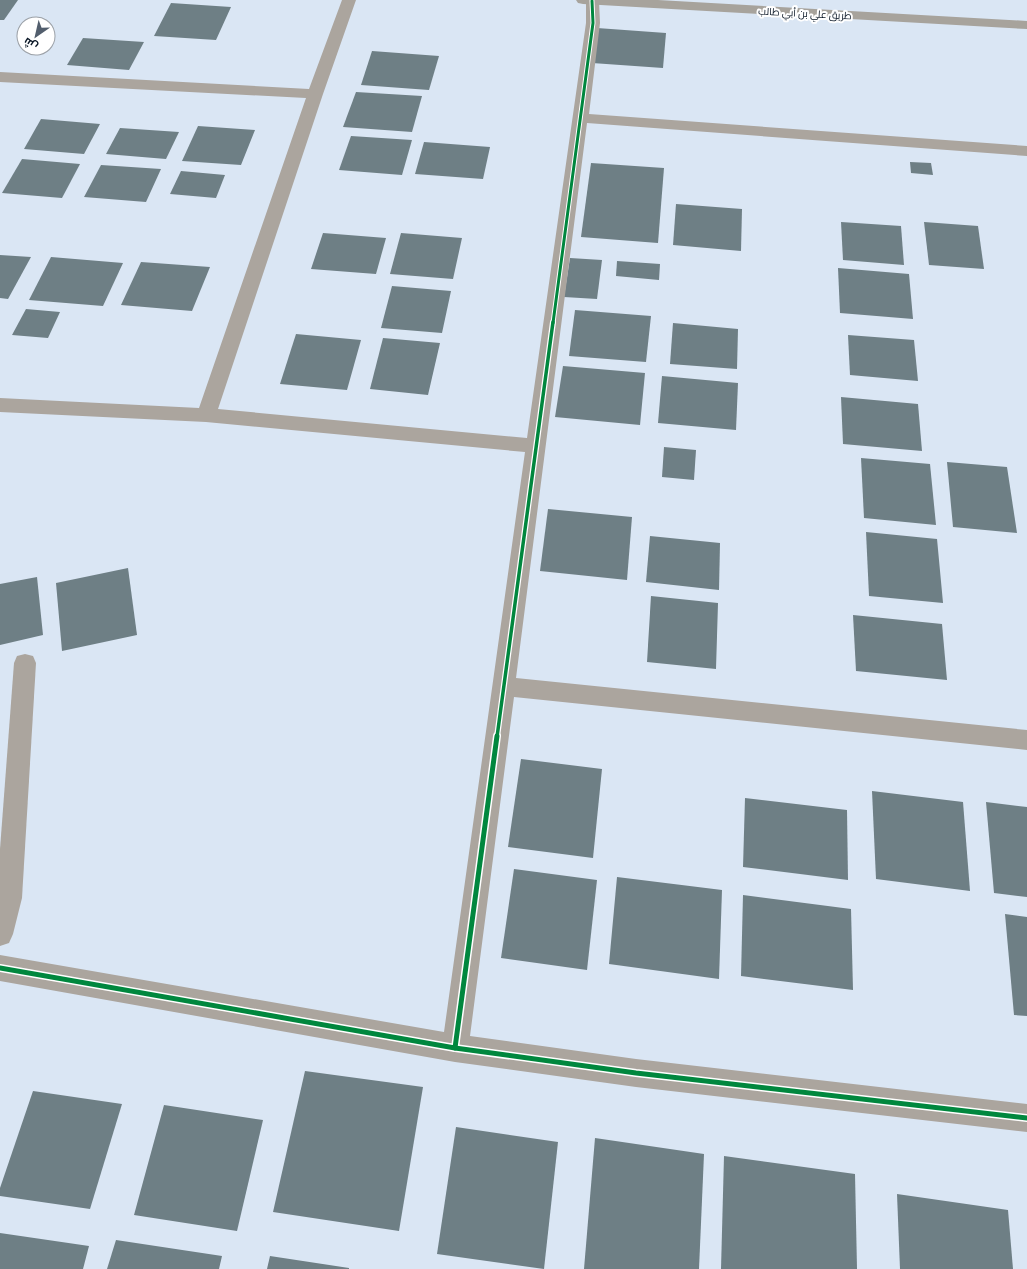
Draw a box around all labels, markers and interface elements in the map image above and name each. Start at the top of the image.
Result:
street label: طريق علي بن أبي طالب [758,5,852,23]
north arrow [16,16,56,56]
text: ش [21,35,40,53]

